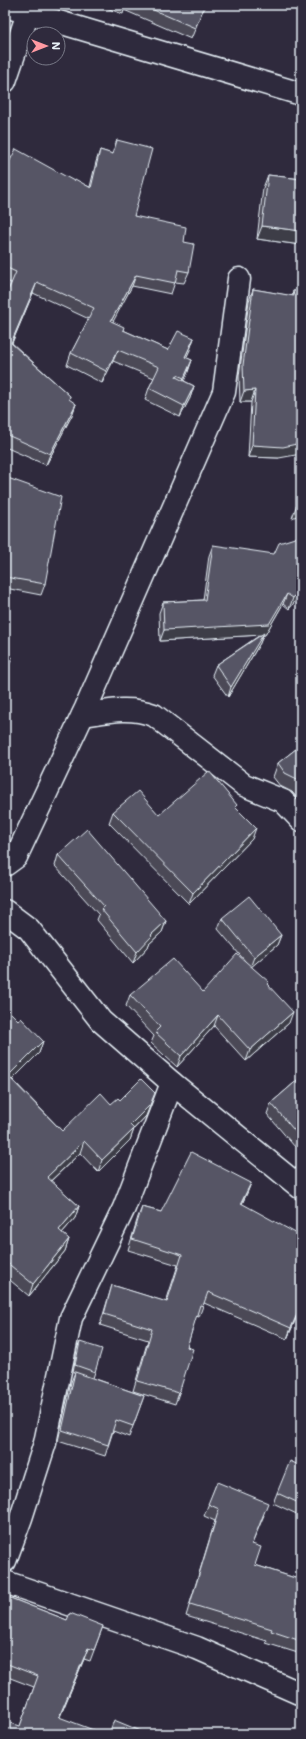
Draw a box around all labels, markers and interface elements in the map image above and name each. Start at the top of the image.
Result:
north arrow [26,26,66,66]
text: N [49,42,64,50]

